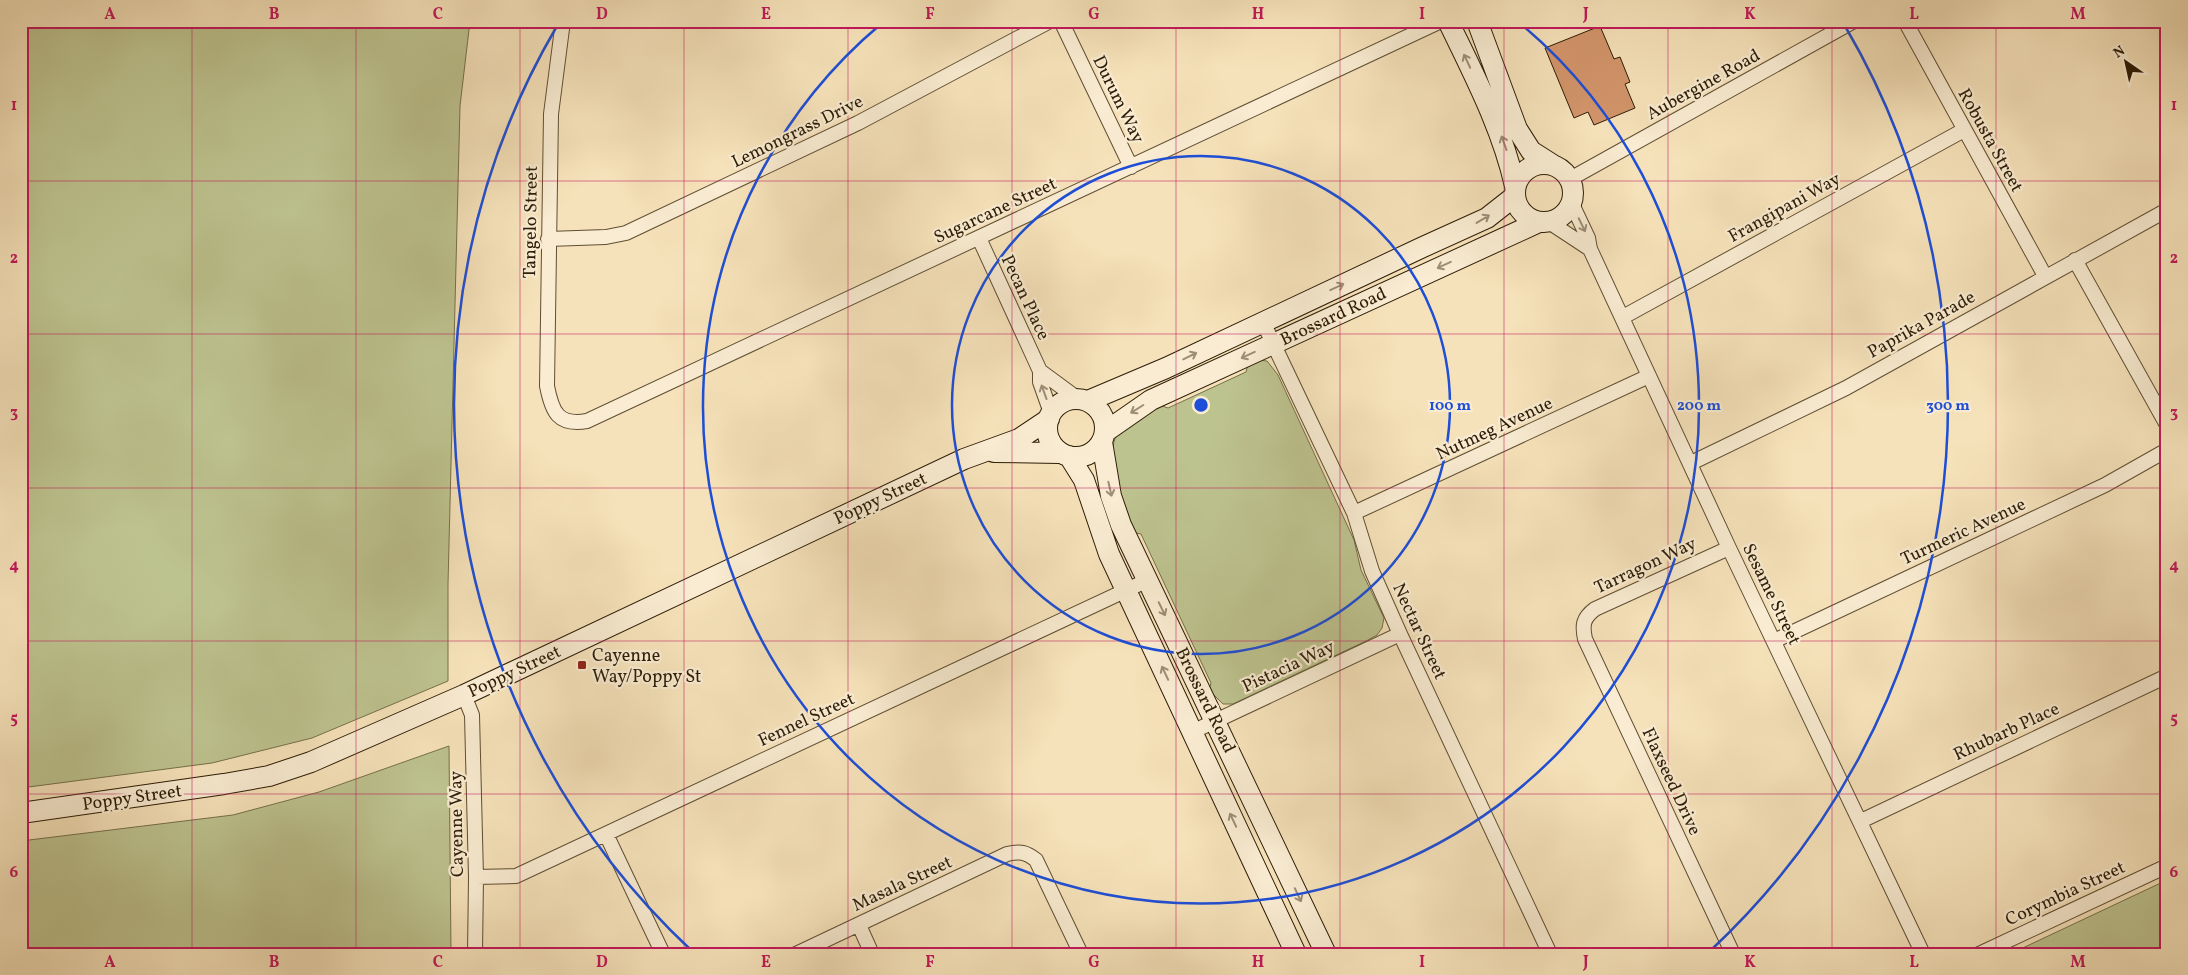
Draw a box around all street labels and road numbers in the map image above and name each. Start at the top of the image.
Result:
street label: Aubergine Road [1642,44,1765,127]
street label: Durum Way [1086,52,1150,148]
street label: Robusta Street [1951,84,2029,197]
street label: Lemongrass Drive [728,90,868,175]
street label: Tangelo Street [518,165,545,279]
street label: Frangipani Way [1724,167,1846,250]
street label: Sugarcane Street [930,172,1061,251]
street label: Pecan Place [994,251,1055,344]
street label: Brossard Road [1276,282,1391,353]
street label: Paprika Parade [1863,285,1980,365]
street label: Nutmeg Avenue [1432,391,1557,467]
street label: Poppy Street [830,467,931,532]
street label: Turmeric Avenue [1897,492,2030,572]
street label: Tarragon Way [1591,532,1701,601]
street label: Sesame Street [1735,540,1806,650]
street label: Nectar Street [1385,579,1452,684]
street label: Pistacia Way [1238,635,1339,700]
street label: Poppy Street [464,640,565,705]
street label: Brossard Road [1168,644,1241,758]
street label: Fennel Street [754,687,859,754]
street label: Rhubarb Place [1950,697,2064,768]
street label: Flaxseed Drive [1635,724,1707,840]
street label: Cayenne Way [444,770,471,877]
street label: Poppy Street [81,779,184,818]
street label: Masala Street [849,850,957,918]
street label: Corymbia Street [2002,856,2130,933]

